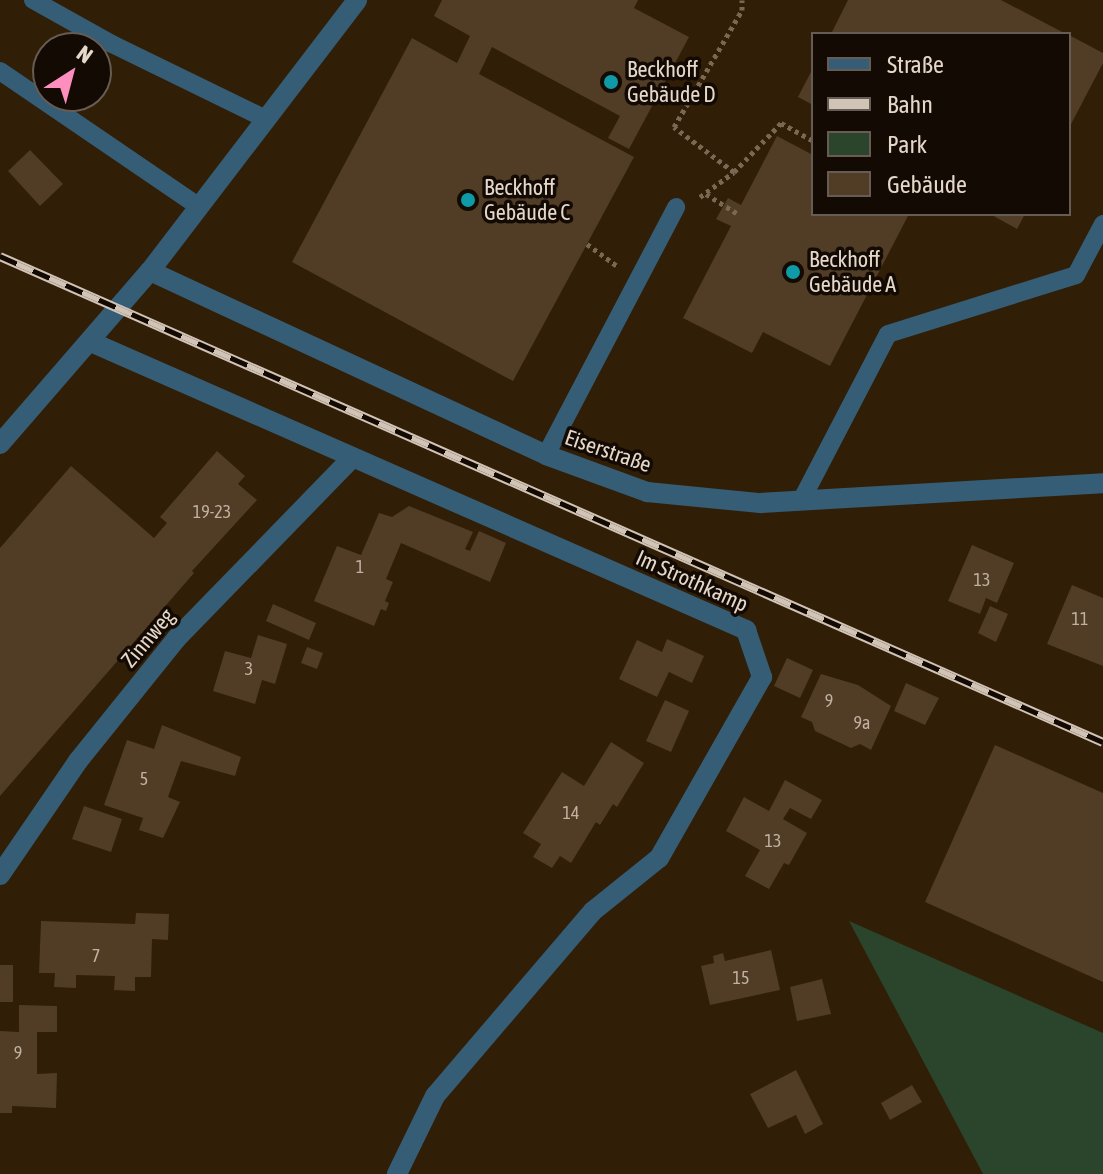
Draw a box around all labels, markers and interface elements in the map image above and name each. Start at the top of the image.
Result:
north arrow [32,32,112,112]
legend [811,32,1071,216]
text: N [72,40,98,69]
text: Straße [887,51,944,78]
place label: Beckhoff Gebäude D [627,56,716,108]
marker: Beckhoff Gebäude D [602,73,620,91]
text: Bahn [887,91,933,118]
text: Park [887,131,927,158]
text: Gebäude [887,171,967,198]
place label: Beckhoff Gebäude C [484,174,570,226]
marker: Beckhoff Gebäude C [459,191,477,209]
place label: Beckhoff Gebäude A [809,246,896,298]
marker: Beckhoff Gebäude A [784,263,802,281]
street label: Eiserstraße [561,424,655,478]
house number: 19-23 [193,501,231,523]
street label: Im Strothkamp [632,545,752,617]
house number: 1 [356,556,364,578]
house number: 13 [974,569,990,591]
street label: Zinnweg [116,603,180,673]
house number: 11 [1072,608,1088,630]
house number: 3 [245,658,253,680]
house number: 9 [825,690,833,712]
house number: 9a [854,712,870,734]
house number: 5 [140,768,148,790]
house number: 14 [563,802,579,824]
house number: 13 [765,830,781,852]
house number: 7 [92,945,100,967]
house number: 15 [733,967,749,989]
house number: 9 [14,1042,22,1064]

